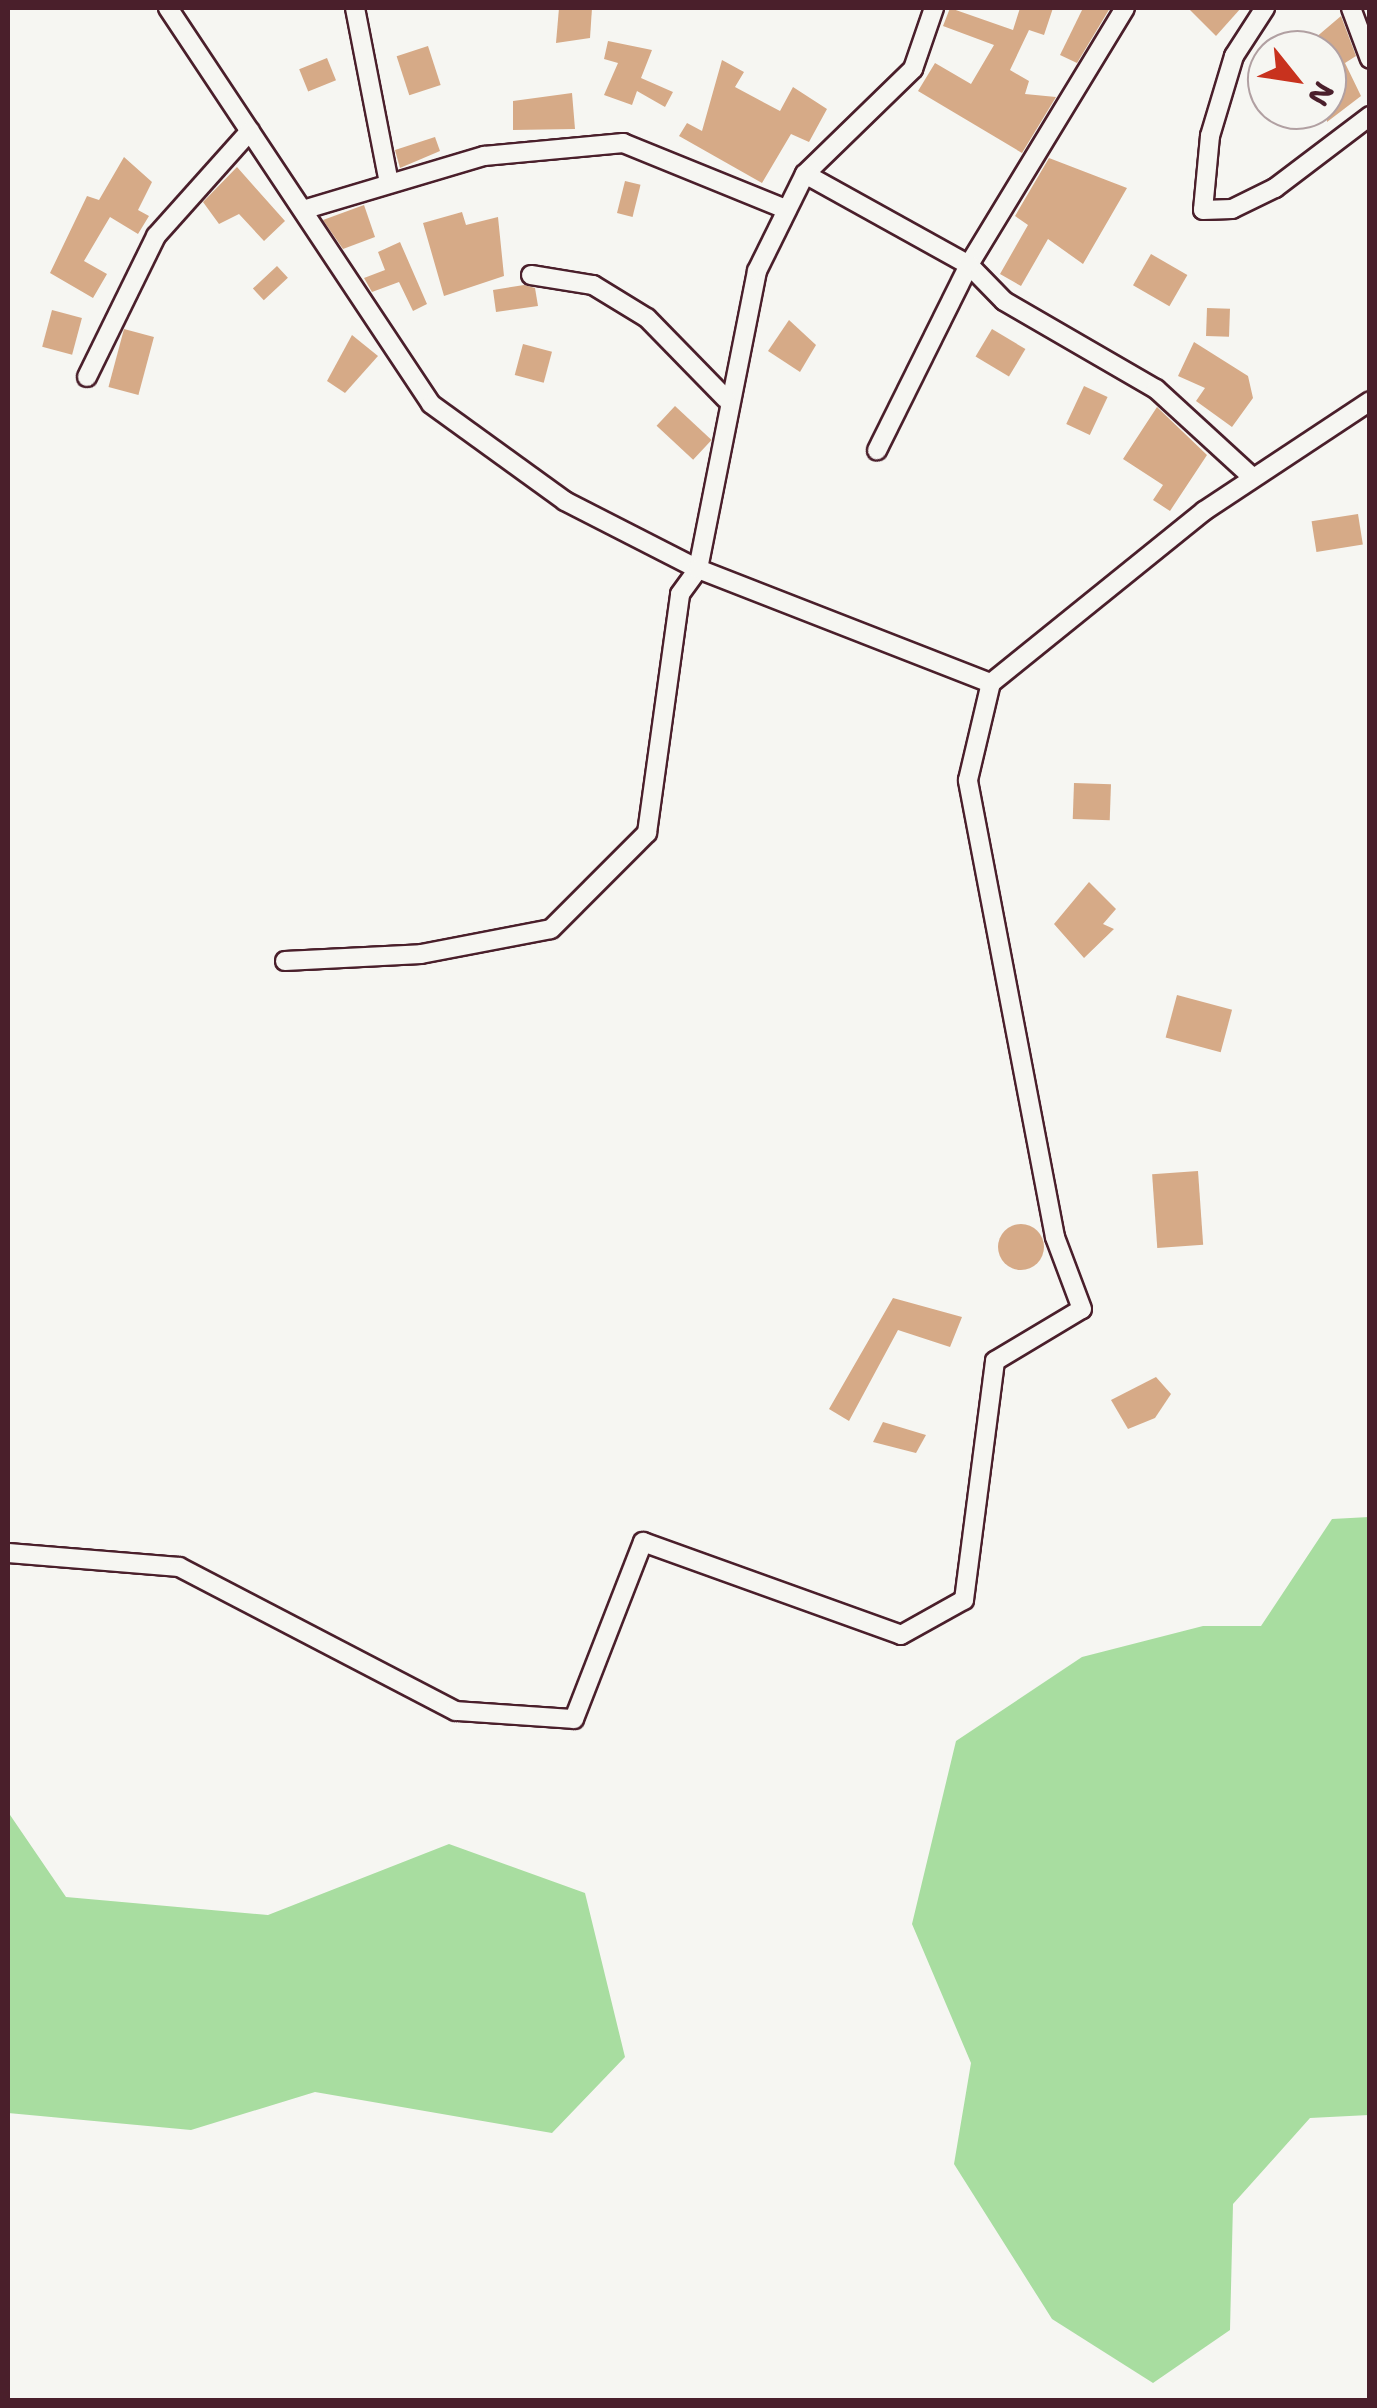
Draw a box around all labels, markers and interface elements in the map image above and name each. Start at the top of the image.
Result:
north arrow [1247,30,1347,130]
text: N [1299,75,1343,113]

